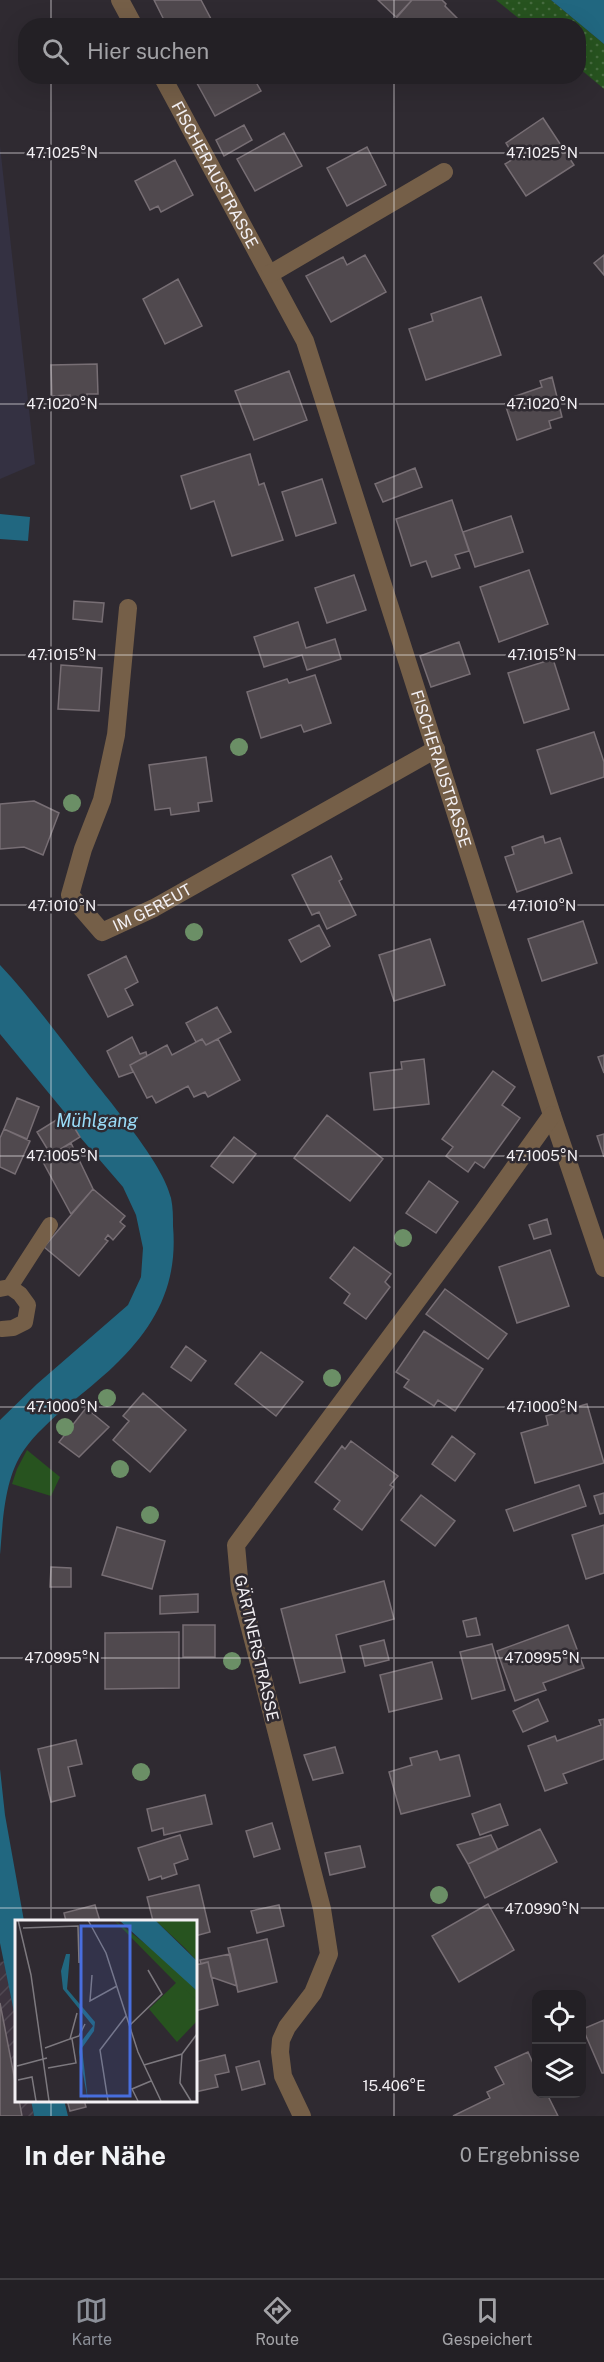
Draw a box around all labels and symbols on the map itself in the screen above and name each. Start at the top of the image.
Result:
street label: FISCHERAUSTRASSE [167,98,262,252]
text: 47.1025°N [26,144,98,161]
text: 47.1025°N [506,144,578,161]
text: 47.1020°N [26,395,98,412]
text: 47.1020°N [506,395,578,412]
text: 47.1015°N [27,646,97,663]
text: 47.1015°N [507,646,577,663]
street label: FISCHERAUSTRASSE [407,688,475,850]
street label: IM GEREUT [110,880,195,936]
text: 47.1010°N [28,897,96,914]
text: 47.1010°N [508,897,576,914]
water label: Mühlgang [56,1110,138,1131]
text: 47.1005°N [26,1147,98,1164]
text: 47.1005°N [506,1147,578,1164]
text: 47.1000°N [26,1398,98,1415]
text: 47.1000°N [506,1398,578,1415]
street label: GÄRTNERSTRASSE [230,1573,284,1723]
text: 47.0995°N [24,1649,100,1666]
text: 47.0995°N [504,1649,580,1666]
text: 47.0990°N [504,1900,580,1917]
inset map [15,1920,196,2101]
text: 15.406°E [362,2077,426,2094]

